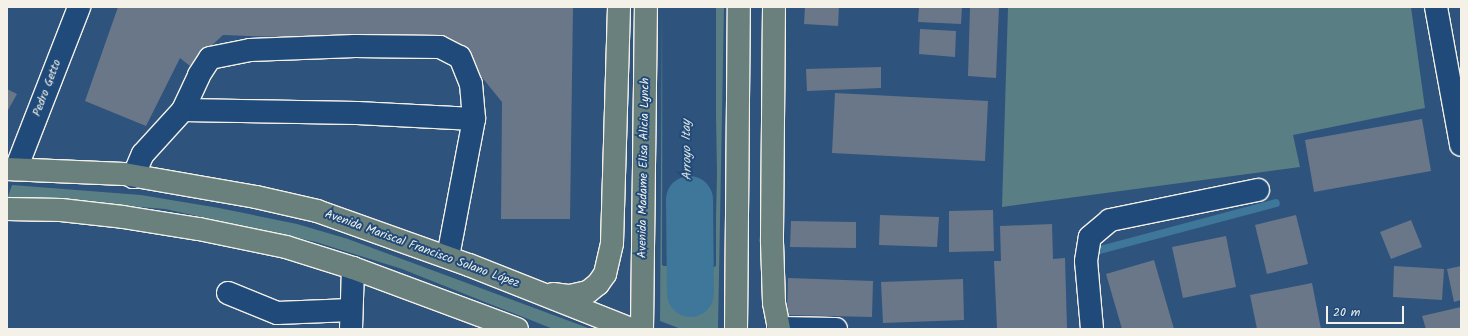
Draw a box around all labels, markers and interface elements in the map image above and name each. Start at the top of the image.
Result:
street label: Pedro Getto [30,58,64,118]
street label: Avenida Madame Elisa Alicia Lynch [635,78,653,258]
water label: Arroyo Itay [680,119,696,181]
street label: Avenida Mariscal Francisco Solano López [323,207,521,291]
scale bar [1328,298,1406,324]
text: 20 m [1333,303,1360,322]

